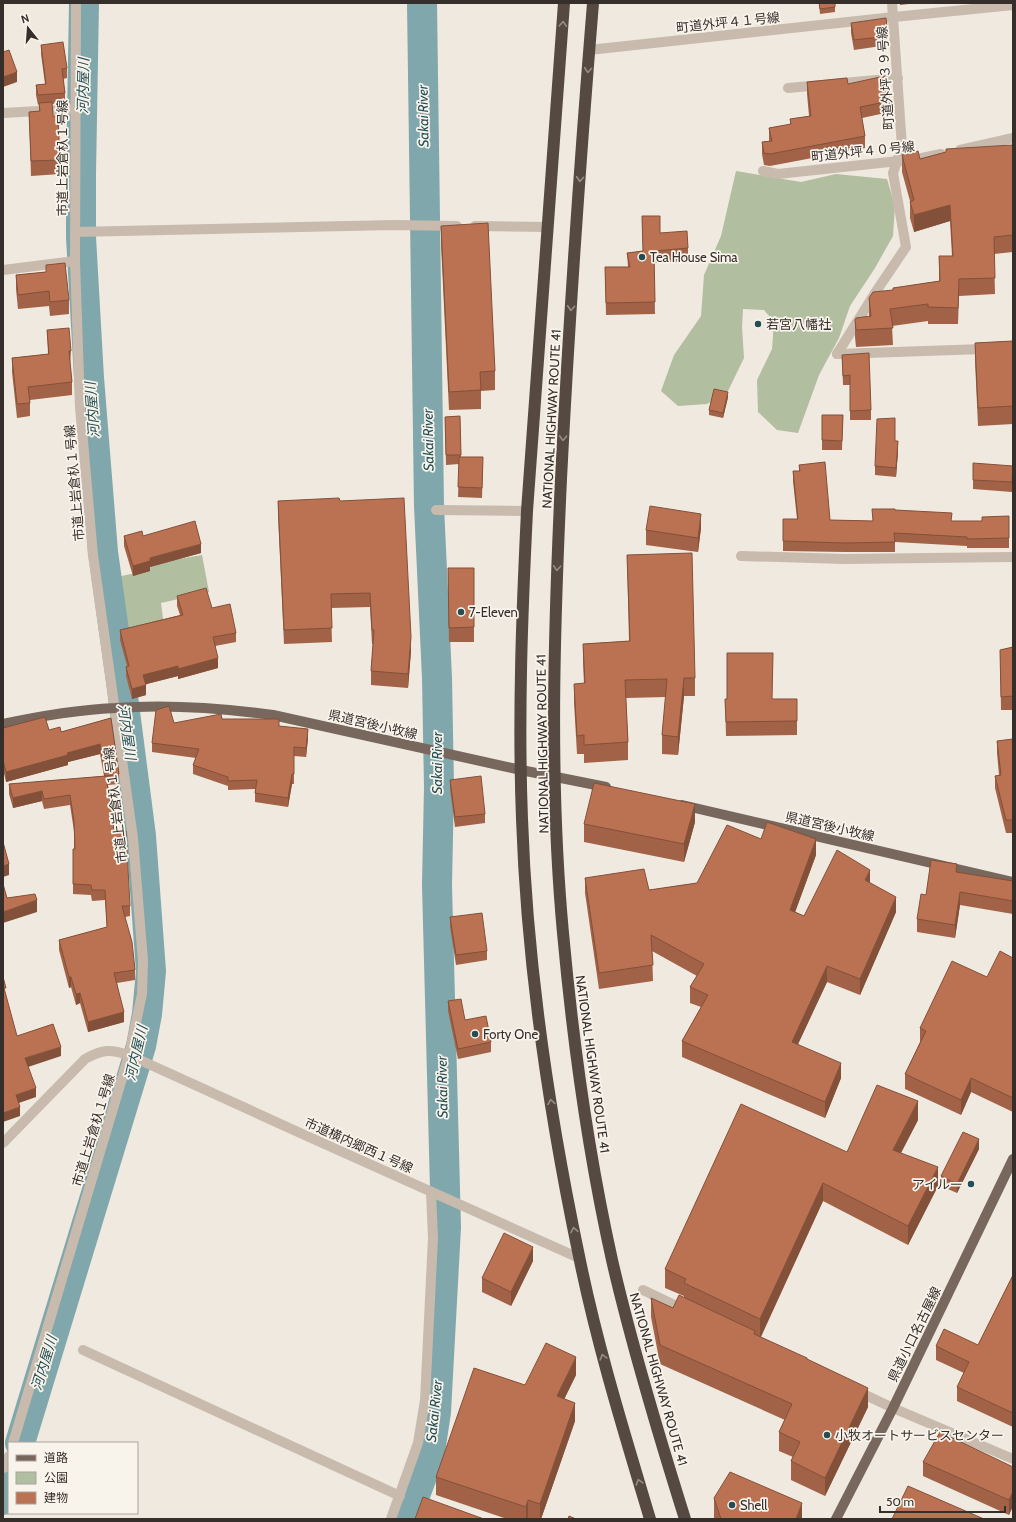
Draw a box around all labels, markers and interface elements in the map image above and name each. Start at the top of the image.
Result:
north arrow [8,8,48,48]
street label: 町道外坪４１号線 [675,9,781,35]
text: N [19,11,31,26]
one-way arrow [558,21,567,27]
street label: 町道外坪３９号線 [873,26,897,130]
water label: 河内屋川 [74,56,93,114]
one-way arrow [583,67,592,73]
water label: Sakai River [413,84,433,147]
street label: 市道上岩倉杁１号線 [54,99,70,217]
street label: 町道外坪４０号線 [810,138,916,164]
one-way arrow [575,176,584,182]
place label: Tea House Sima [650,249,738,265]
marker: Tea House Sima [637,252,647,262]
one-way arrow [566,305,575,312]
place label: 若宮八幡社 [766,316,831,332]
marker: 若宮八幡社 [753,319,763,329]
street label: NATIONAL HIGHWAY ROUTE 41 [538,329,564,509]
water label: 河内屋川 [81,379,103,439]
water label: Sakai River [418,408,438,471]
street label: 市道上岩倉杁１号線 [61,424,87,542]
one-way arrow [559,435,568,441]
one-way arrow [553,565,561,571]
place label: 7-Eleven [469,604,518,620]
marker: 7-Eleven [456,607,466,617]
street label: NATIONAL HIGHWAY ROUTE 41 [532,654,552,834]
water label: 河内屋川 [114,703,140,763]
street label: 県道宮後小牧線 [327,706,419,742]
water label: Sakai River [428,731,446,794]
street label: 市道上岩倉杁１号線 [100,746,130,864]
street label: 県道宮後小牧線 [784,808,876,844]
street label: NATIONAL HIGHWAY ROUTE 41 [573,974,613,1154]
water label: 河内屋川 [121,1022,152,1082]
place label: Forty One [483,1026,539,1042]
marker: Forty One [470,1029,480,1039]
water label: Sakai River [432,1055,452,1118]
street label: 市道上岩倉杁１号線 [68,1072,118,1188]
one-way arrow [547,1099,556,1105]
street label: 市道横内郷西１号線 [302,1114,416,1176]
place label: アイルー [912,1176,963,1192]
marker: アイルー [966,1179,976,1189]
one-way arrow [570,1227,578,1233]
street label: 県道小口名古屋線 [884,1284,944,1384]
street label: NATIONAL HIGHWAY ROUTE 41 [627,1291,691,1467]
water label: 河内屋川 [27,1332,61,1392]
one-way arrow [600,1353,608,1360]
water label: Sakai River [422,1378,446,1443]
place label: 小牧オートサービスセンター [835,1427,1004,1443]
marker: 小牧オートサービスセンター [822,1430,832,1440]
legend [8,1442,138,1514]
text: 道路 [44,1450,68,1465]
text: 公園 [44,1470,68,1485]
one-way arrow [635,1478,644,1485]
scale bar [880,1488,1005,1514]
text: 建物 [44,1490,68,1505]
text: 50 m [886,1494,914,1509]
place label: Shell [740,1497,767,1513]
marker: Shell [727,1500,737,1510]

